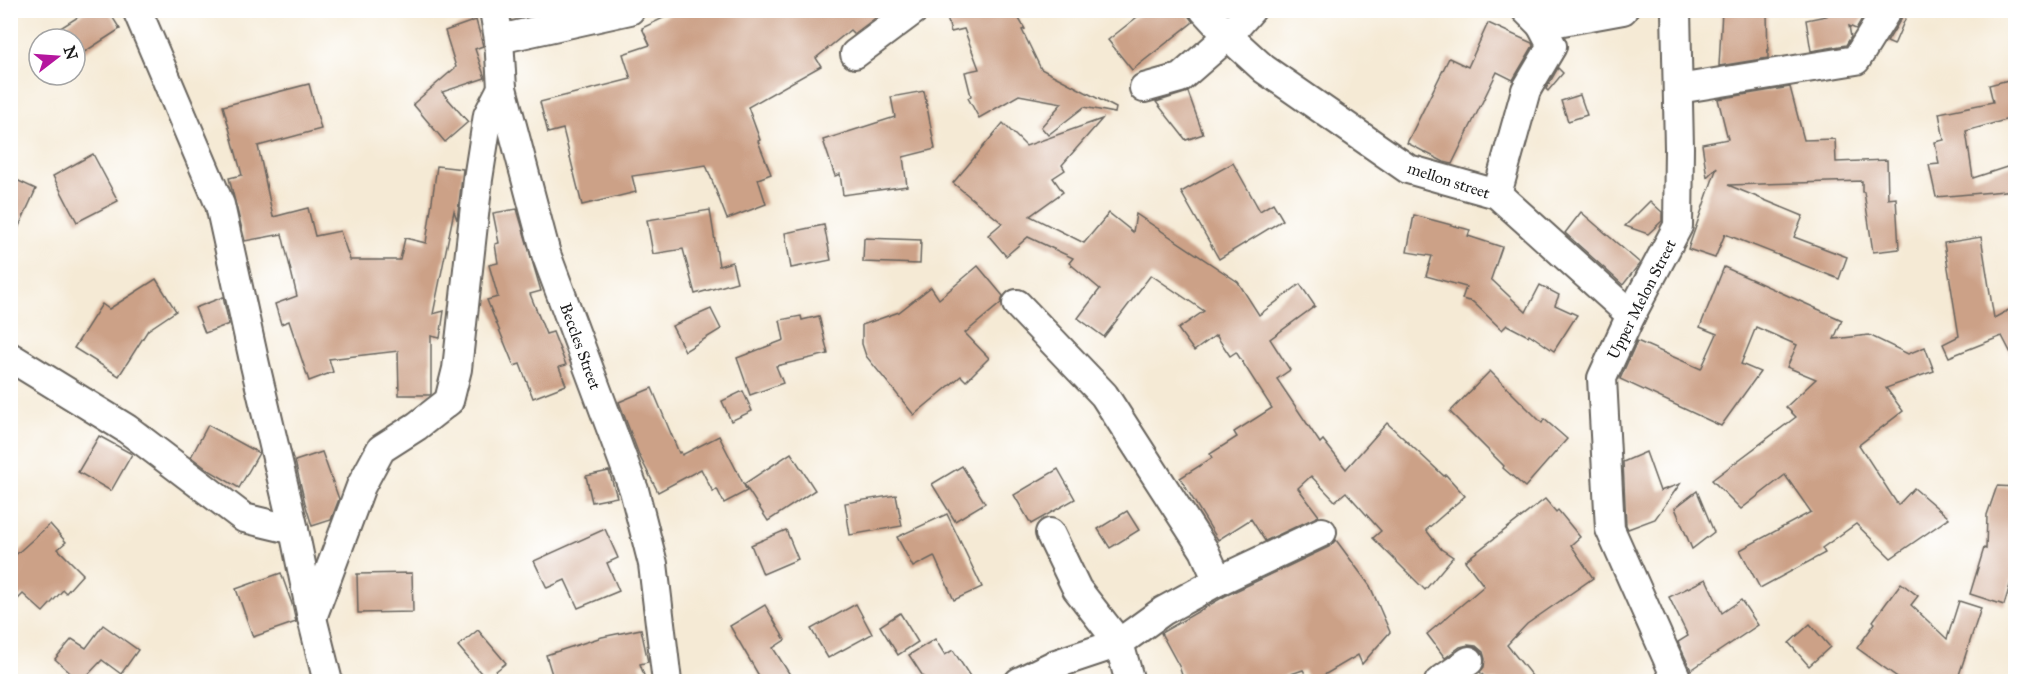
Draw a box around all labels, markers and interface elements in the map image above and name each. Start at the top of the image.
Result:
north arrow [27,27,87,87]
text: N [60,43,82,62]
street label: mellon street [1405,158,1493,203]
street label: Upper Melon Street [1603,236,1680,362]
street label: Beccles Street [556,300,605,392]

